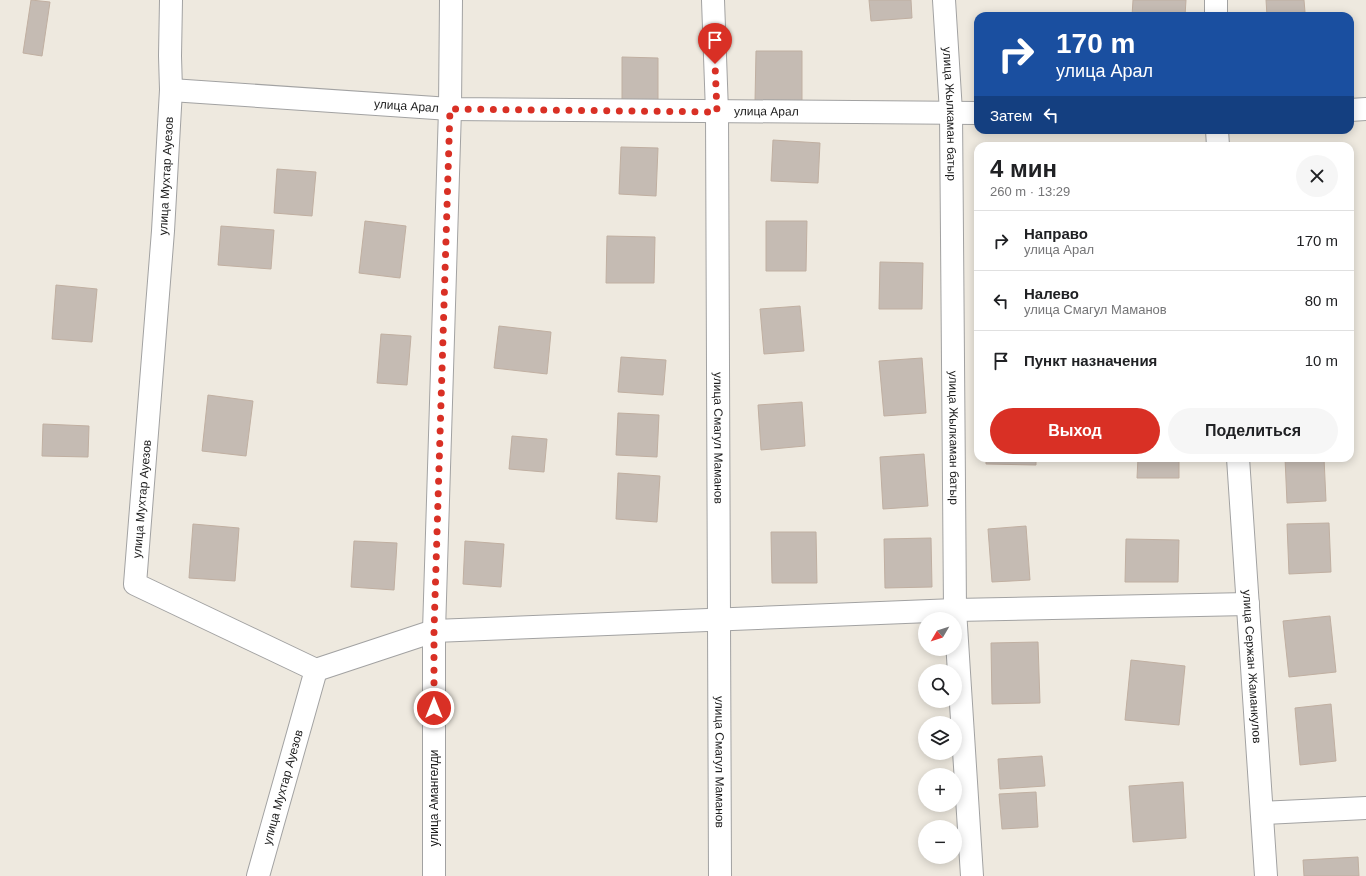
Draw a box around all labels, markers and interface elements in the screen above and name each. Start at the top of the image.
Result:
pin [698,23,732,64]
icon: right [990,28,1042,80]
text: 170 m [1056,28,1135,59]
icon: arrive [704,29,726,51]
street label: улица Жылкаман батыр [940,46,959,181]
text: улица Арал [1056,61,1153,81]
street label: улица Арал [374,97,439,115]
street label: улица Арал [734,104,799,119]
icon: left [1040,104,1062,126]
text: Затем [990,107,1032,124]
street label: улица Мухтар Ауезов [156,116,176,236]
text: 4 мин [990,155,1057,182]
button: close [1296,155,1338,197]
text: 260 m · 13:29 [990,184,1070,199]
text: Направо [1024,225,1088,242]
icon: right [990,230,1012,252]
text: 170 m [1296,232,1338,249]
text: улица Арал [1024,242,1094,257]
text: Налево [1024,285,1079,302]
icon: left [990,290,1012,312]
text: 80 m [1305,292,1338,309]
text: улица Смагул Маманов [1024,302,1167,317]
icon: arrive [990,350,1012,372]
text: Пункт назначения [1024,352,1157,369]
text: 10 m [1305,352,1338,369]
street label: улица Жылкаман батыр [946,371,961,505]
street label: улица Смагул Маманов [711,372,726,504]
button: Выход [990,408,1160,454]
button: Поделиться [1168,408,1338,454]
street label: улица Мухтар Ауезов [130,439,154,559]
street label: улица Сержан Жаманкулов [1240,589,1264,744]
north arrow [918,612,962,656]
map controls [918,612,962,864]
button: search [918,664,962,708]
position arrow [413,687,455,729]
street label: улица Смагул Маманов [712,696,727,828]
button: layers [918,716,962,760]
street label: улица Мухтар Ауезов [260,728,306,847]
street label: улица Амангелди [427,750,441,846]
button: + [918,768,962,812]
button: − [918,820,962,864]

